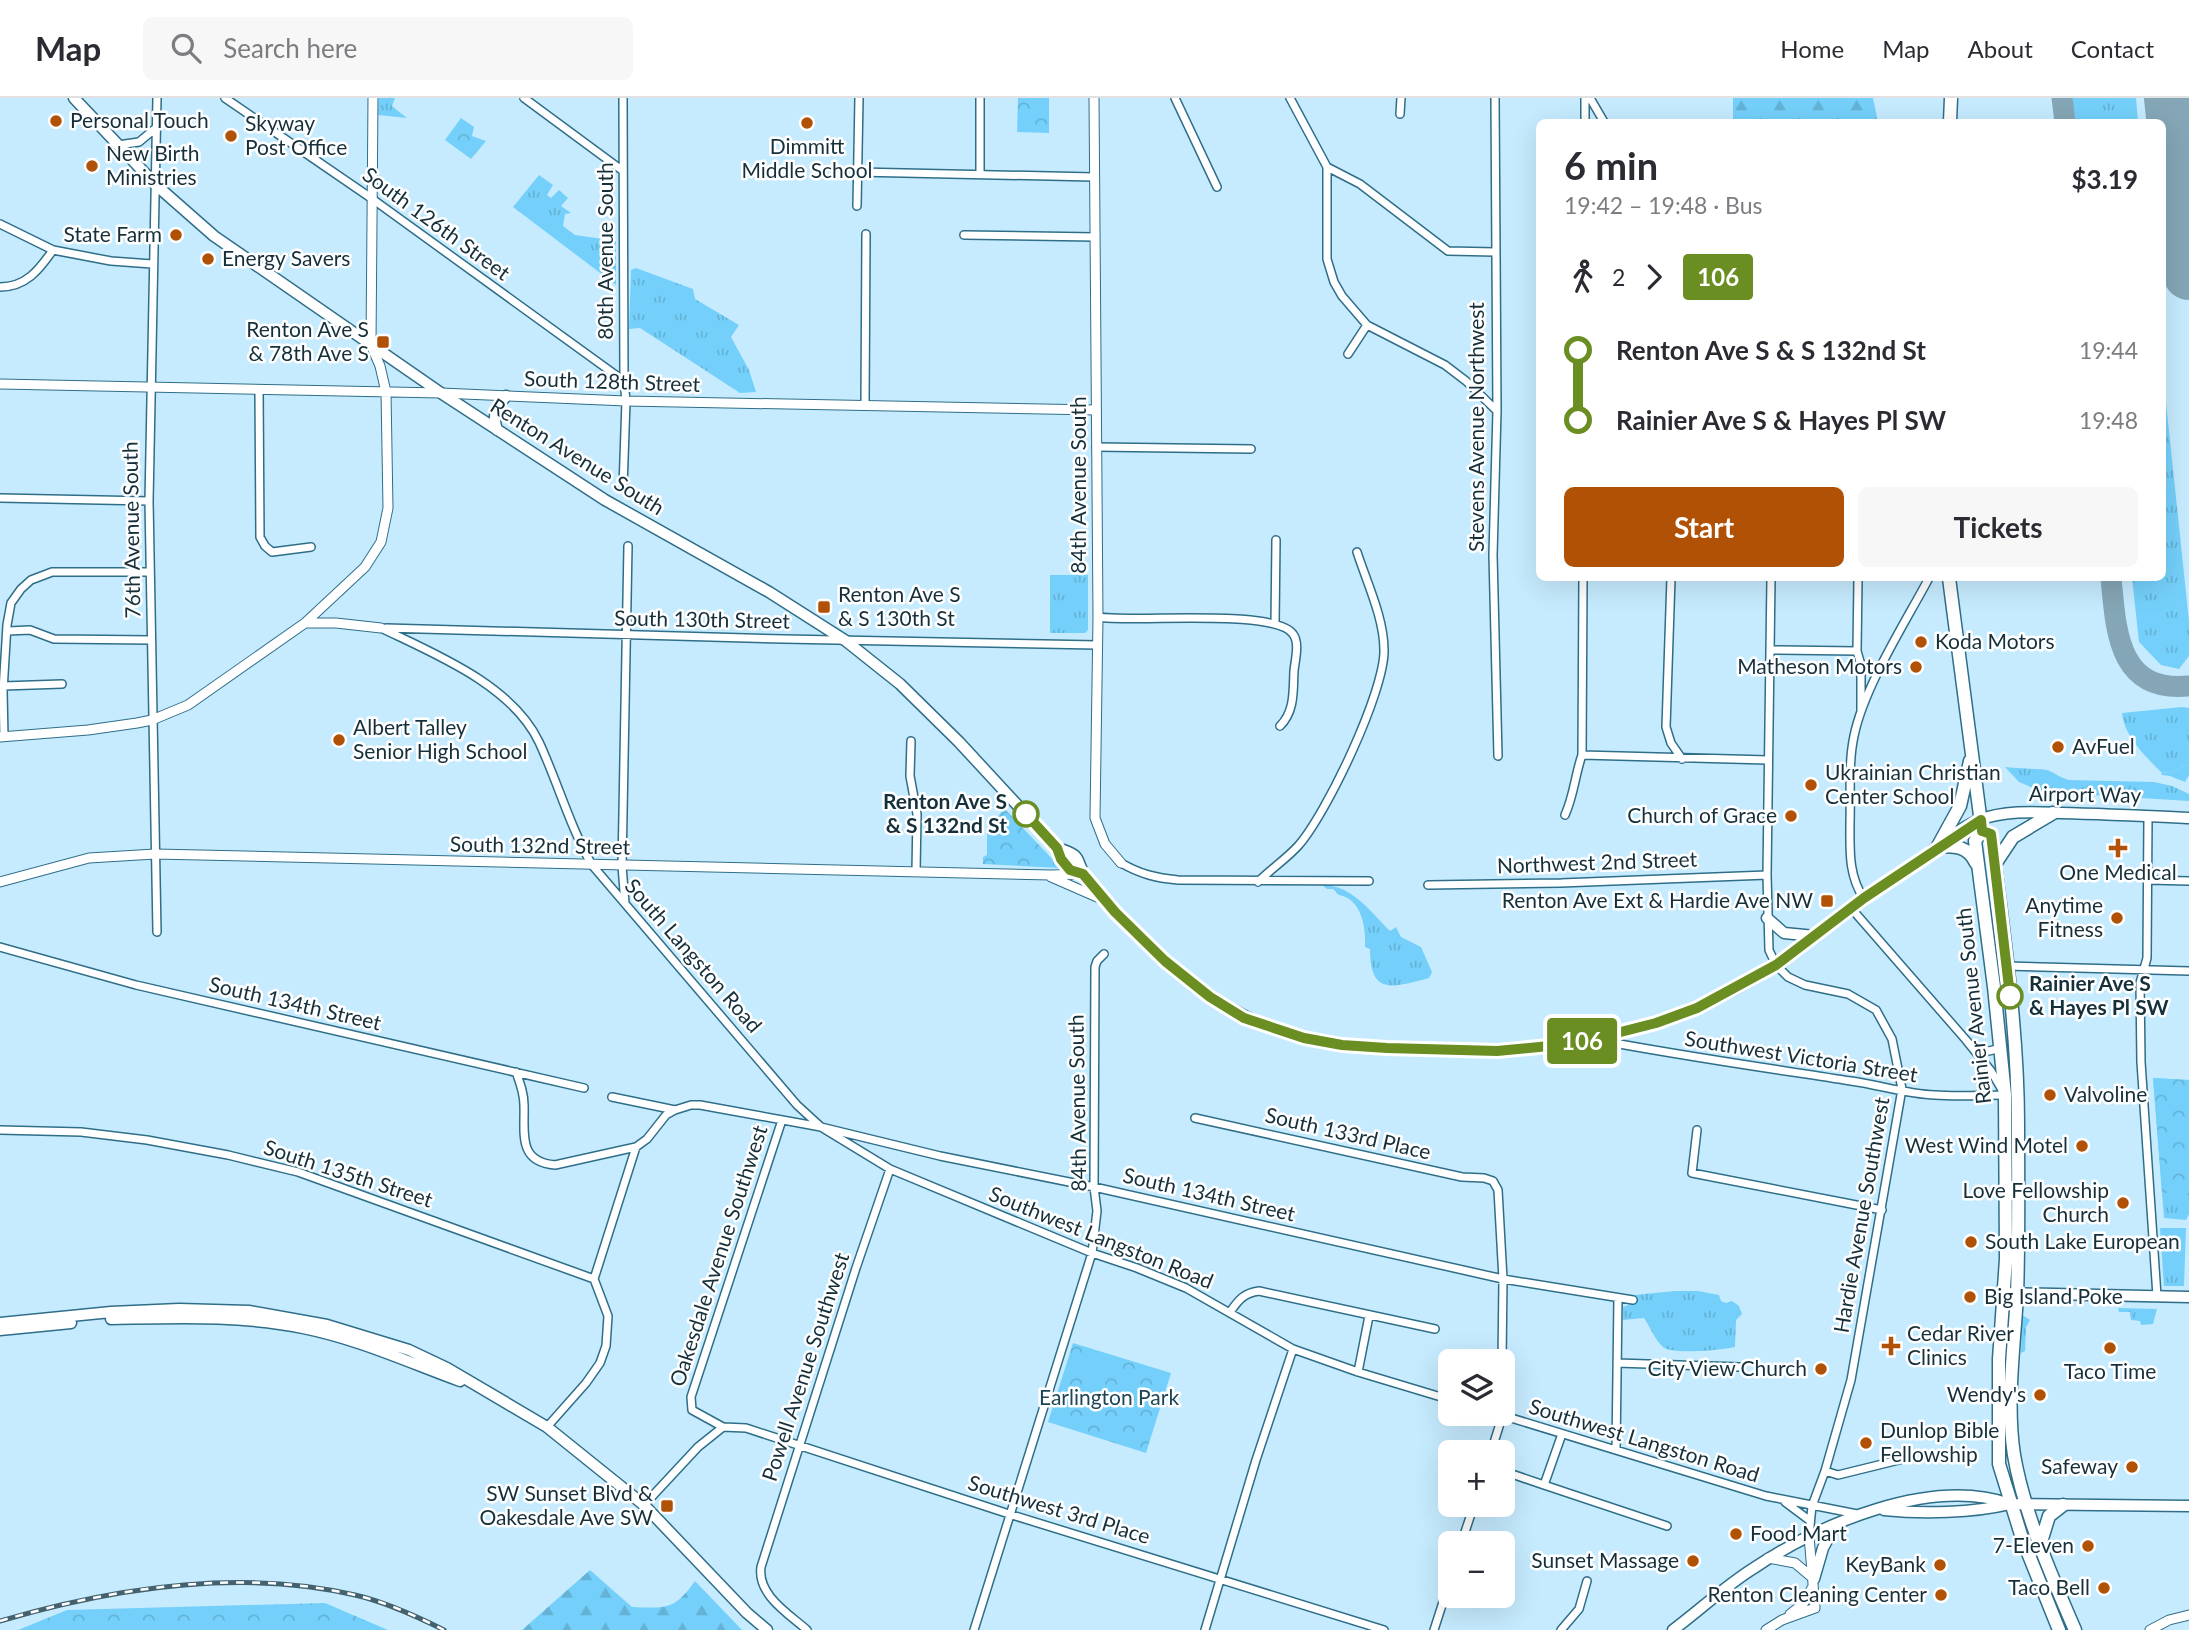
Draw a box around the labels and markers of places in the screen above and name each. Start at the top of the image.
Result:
place label: Personal Touch [70,107,209,132]
place label: Skyway Post Office [245,110,347,159]
marker: Personal Touch [48,113,64,129]
marker: Dimmitt Middle School [799,115,815,131]
marker: Skyway Post Office [223,128,239,144]
place label: Dimmitt Middle School [741,133,873,182]
place label: New Birth Ministries [106,140,199,189]
marker: New Birth Ministries [84,158,100,174]
place label: State Farm [64,221,162,246]
marker: State Farm [168,227,184,243]
place label: Energy Savers [222,245,350,270]
marker: Energy Savers [200,251,216,267]
place label: Renton Ave S & 78th Ave S [246,316,369,365]
marker: Renton Ave S & 78th Ave S [375,334,391,350]
place label: Renton Ave S & S 130th St [838,581,961,630]
marker: Renton Ave S & S 130th St [816,599,832,615]
place label: Koda Motors [1935,628,2055,653]
marker: Koda Motors [1913,634,1929,650]
place label: Matheson Motors [1737,653,1902,678]
marker: Matheson Motors [1908,659,1924,675]
place label: Albert Talley Senior High School [353,714,527,763]
marker: Albert Talley Senior High School [331,732,347,748]
place label: AvFuel [2072,733,2135,758]
marker: AvFuel [2050,739,2066,755]
place label: Ukrainian Christian Center School [1825,759,2001,808]
marker: Ukrainian Christian Center School [1803,777,1819,793]
place label: Renton Ave S & S 132nd St [883,788,1007,837]
marker: Renton Ave S & S 132nd St [1013,801,1039,827]
place label: Church of Grace [1627,802,1777,827]
marker: Church of Grace [1783,808,1799,824]
marker: One Medical [2108,838,2128,858]
place label: One Medical [2059,859,2177,884]
place label: Renton Ave Ext & Hardie Ave NW [1502,887,1813,912]
place label: Anytime Fitness [2025,892,2103,941]
marker: Renton Ave Ext & Hardie Ave NW [1819,893,1835,909]
marker: Anytime Fitness [2109,910,2125,926]
place label: Rainier Ave S & Hayes Pl SW [2029,970,2169,1019]
marker: Rainier Ave S & Hayes Pl SW [1997,983,2023,1009]
place label: Valvoline [2064,1081,2147,1106]
marker: Valvoline [2042,1087,2058,1103]
place label: West Wind Motel [1905,1132,2068,1157]
marker: West Wind Motel [2074,1138,2090,1154]
place label: Love Fellowship Church [1963,1177,2109,1226]
marker: Love Fellowship Church [2115,1195,2131,1211]
place label: South Lake European [1985,1228,2180,1253]
marker: South Lake European [1963,1234,1979,1250]
place label: Big Island Poke [1984,1283,2123,1308]
marker: Big Island Poke [1962,1289,1978,1305]
place label: Cedar River Clinics [1907,1320,2014,1369]
marker: Cedar River Clinics [1881,1336,1901,1356]
marker: Taco Time [2102,1340,2118,1356]
place label: City View Church [1647,1355,1807,1380]
place label: Taco Time [2064,1358,2156,1383]
marker: City View Church [1813,1361,1829,1377]
place label: Wendy's [1947,1381,2026,1406]
marker: Wendy's [2032,1387,2048,1403]
place label: Dunlop Bible Fellowship [1880,1417,1999,1466]
marker: Dunlop Bible Fellowship [1858,1435,1874,1451]
place label: Safeway [2041,1453,2118,1478]
marker: Safeway [2124,1459,2140,1475]
place label: SW Sunset Blvd & Oakesdale Ave SW [479,1480,653,1529]
marker: SW Sunset Blvd & Oakesdale Ave SW [659,1498,675,1514]
place label: Food Mart [1750,1520,1847,1545]
marker: Food Mart [1728,1526,1744,1542]
place label: 7-Eleven [1993,1532,2074,1557]
marker: 7-Eleven [2080,1538,2096,1554]
place label: Sunset Massage [1531,1547,1679,1572]
place label: KeyBank [1845,1551,1926,1576]
marker: Sunset Massage [1685,1553,1701,1569]
marker: KeyBank [1932,1557,1948,1573]
place label: Taco Bell [2008,1574,2090,1599]
marker: Taco Bell [2096,1580,2112,1596]
place label: Renton Cleaning Center [1707,1581,1927,1606]
marker: Renton Cleaning Center [1933,1587,1949,1603]

